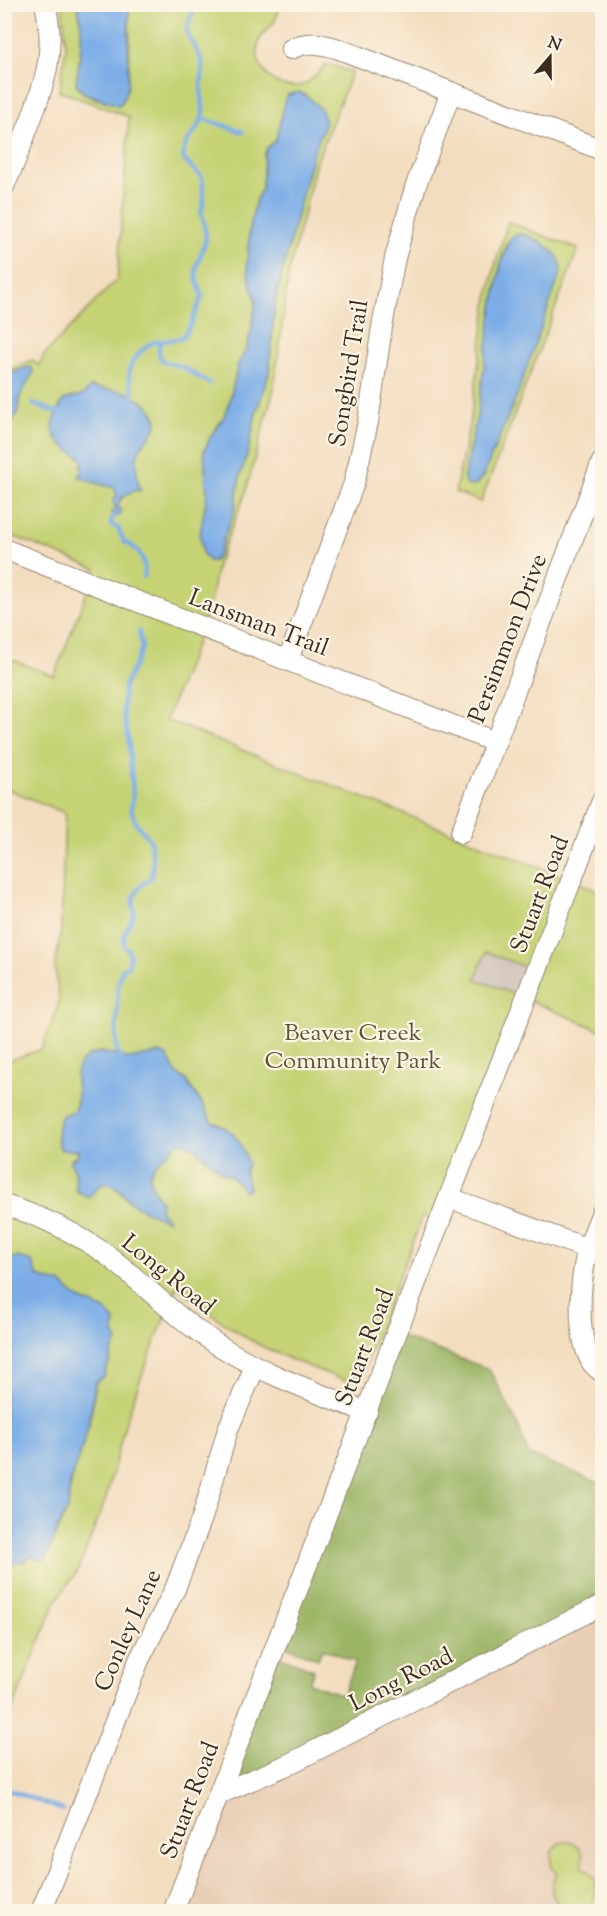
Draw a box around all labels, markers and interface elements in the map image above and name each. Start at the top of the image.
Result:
north arrow [520,27,580,87]
text: N [544,32,564,58]
street label: Songbird Trail [322,297,378,449]
street label: Persimmon Drive [461,549,557,728]
street label: Lansman Trail [183,582,334,666]
street label: Stuart Road [503,831,579,958]
park label: Beaver Creek Community Park [264,1017,442,1079]
street label: Long Road [113,1227,222,1324]
street label: Stuart Road [328,1284,404,1411]
street label: Conley Lane [87,1564,171,1698]
street label: Long Road [344,1640,460,1721]
street label: Stuart Road [153,1737,229,1864]

